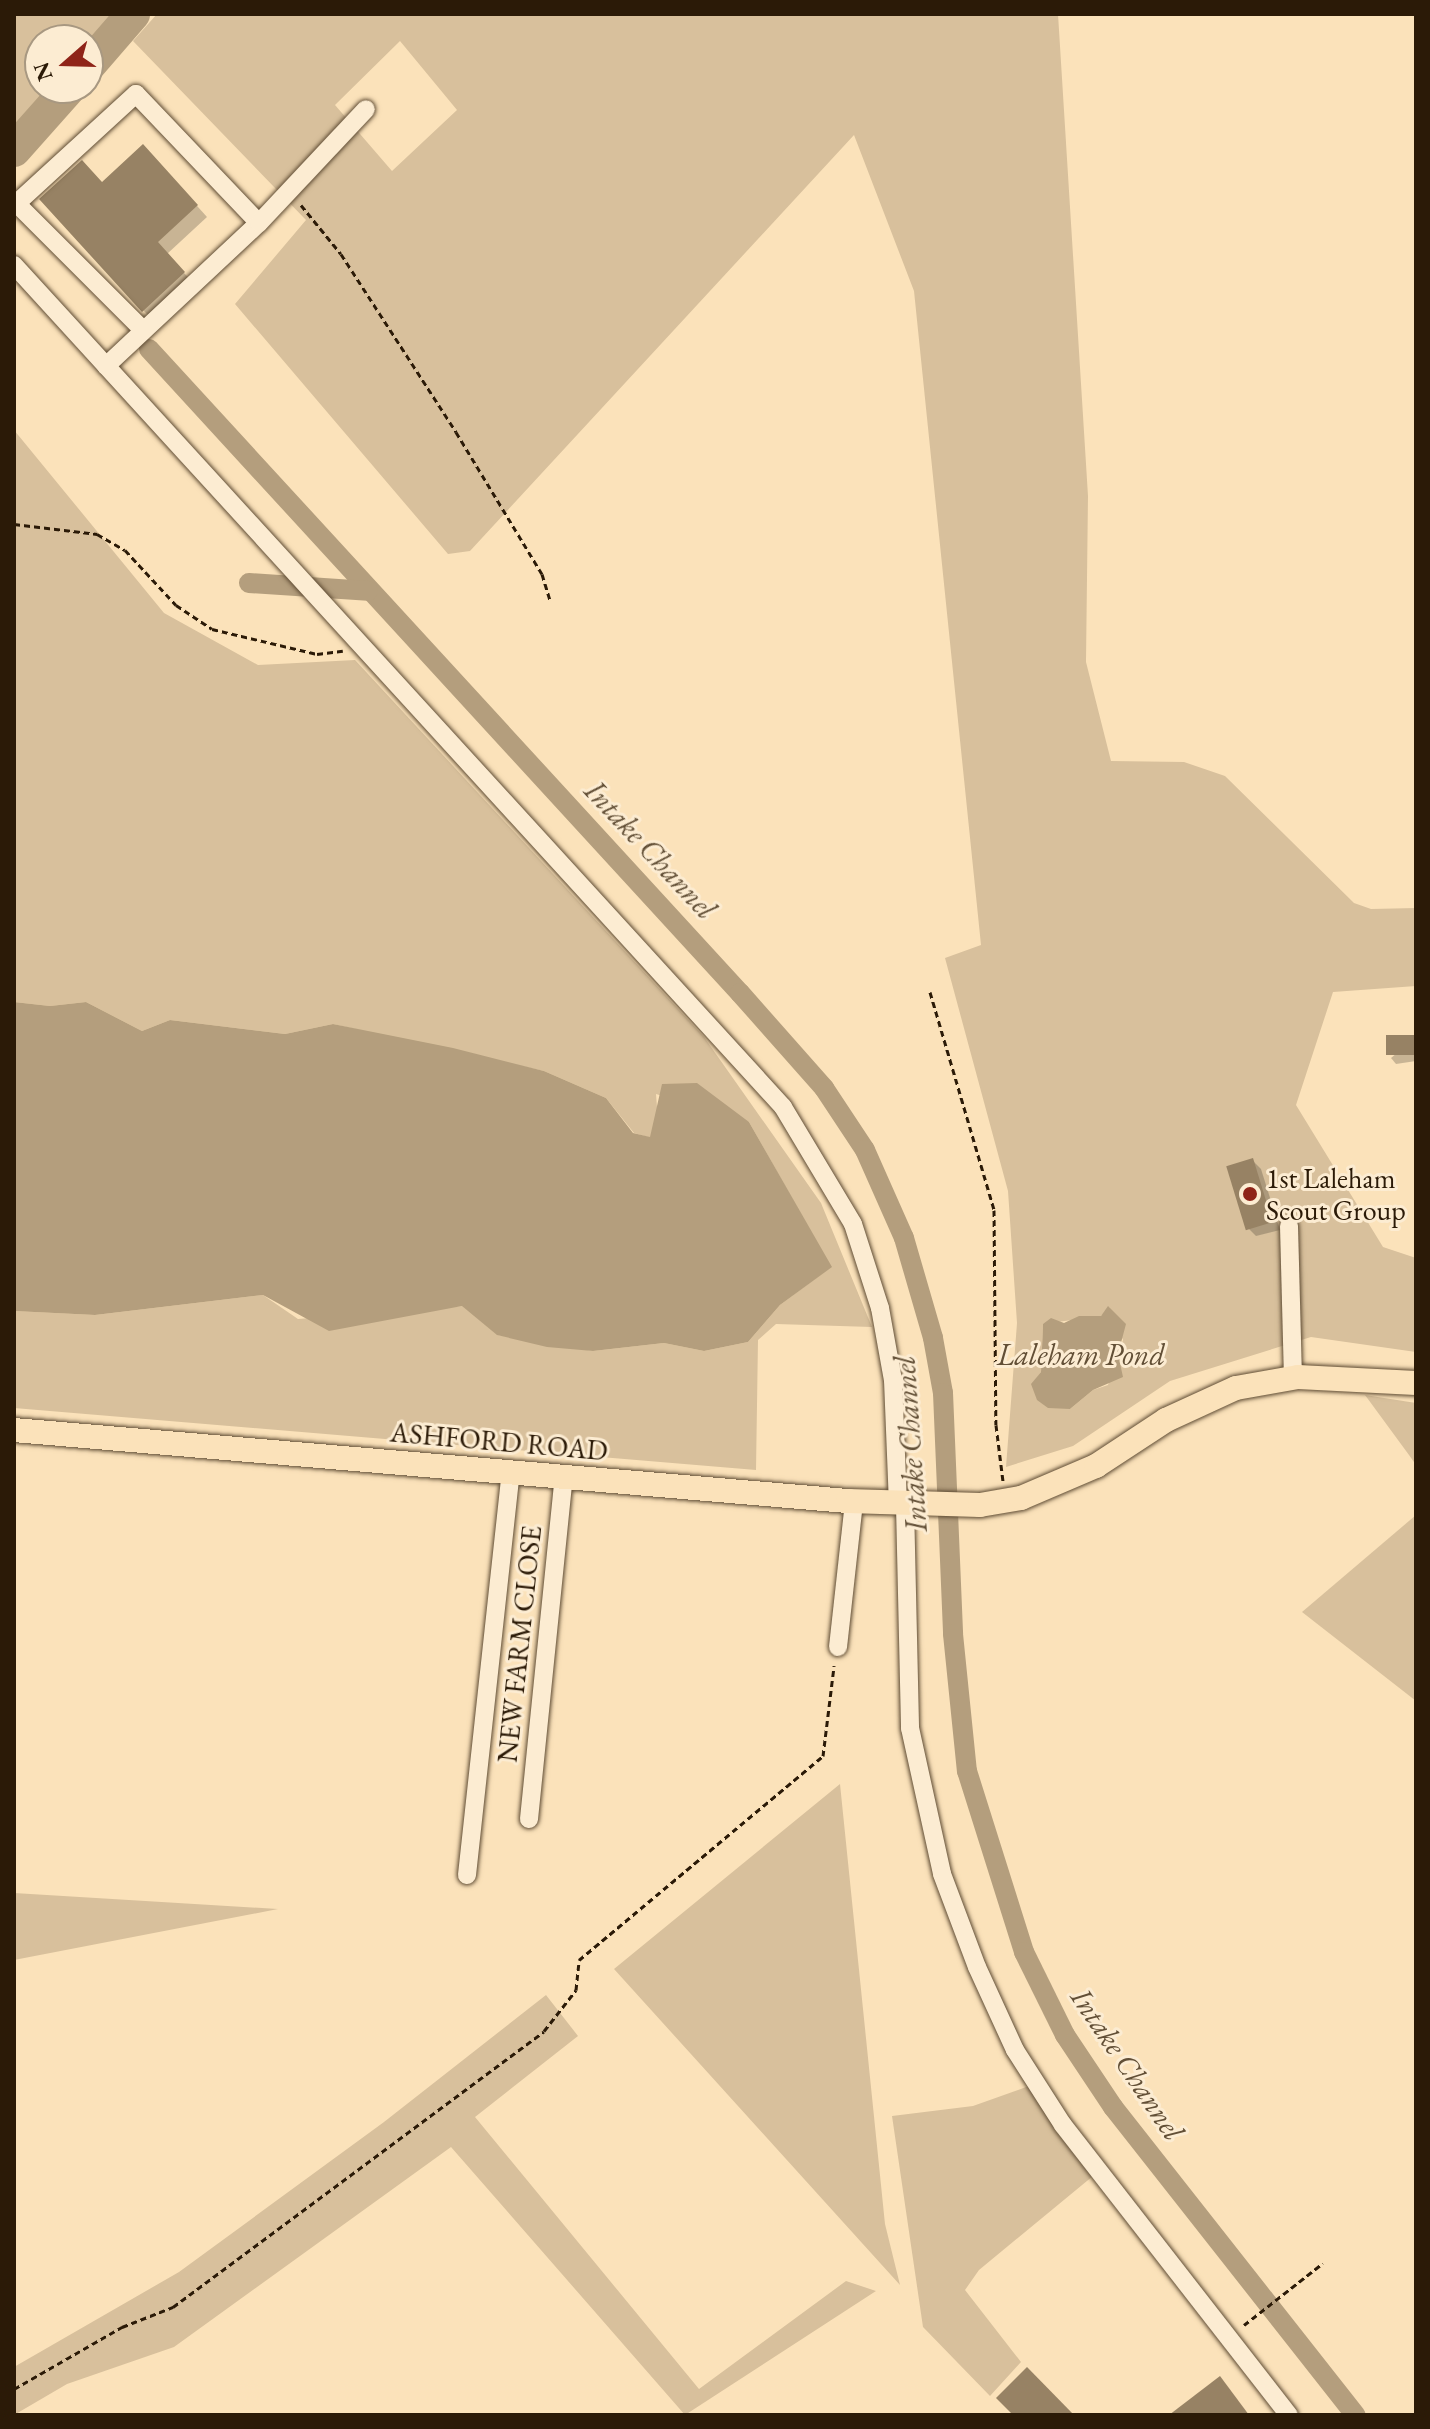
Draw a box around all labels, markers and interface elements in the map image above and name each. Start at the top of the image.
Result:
north arrow [24,24,104,104]
text: N [26,58,60,85]
water label: Intake Channel [577,773,723,927]
place label: 1st Laleham Scout Group [1266,1161,1406,1227]
marker: 1st Laleham Scout Group [1241,1185,1259,1203]
water label: Laleham Pond [997,1337,1165,1373]
water label: Intake Channel [887,1355,935,1533]
street label: ASHFORD ROAD [389,1415,609,1467]
street label: NEW FARM CLOSE [490,1524,548,1764]
water label: Intake Channel [1063,1981,1191,2147]

